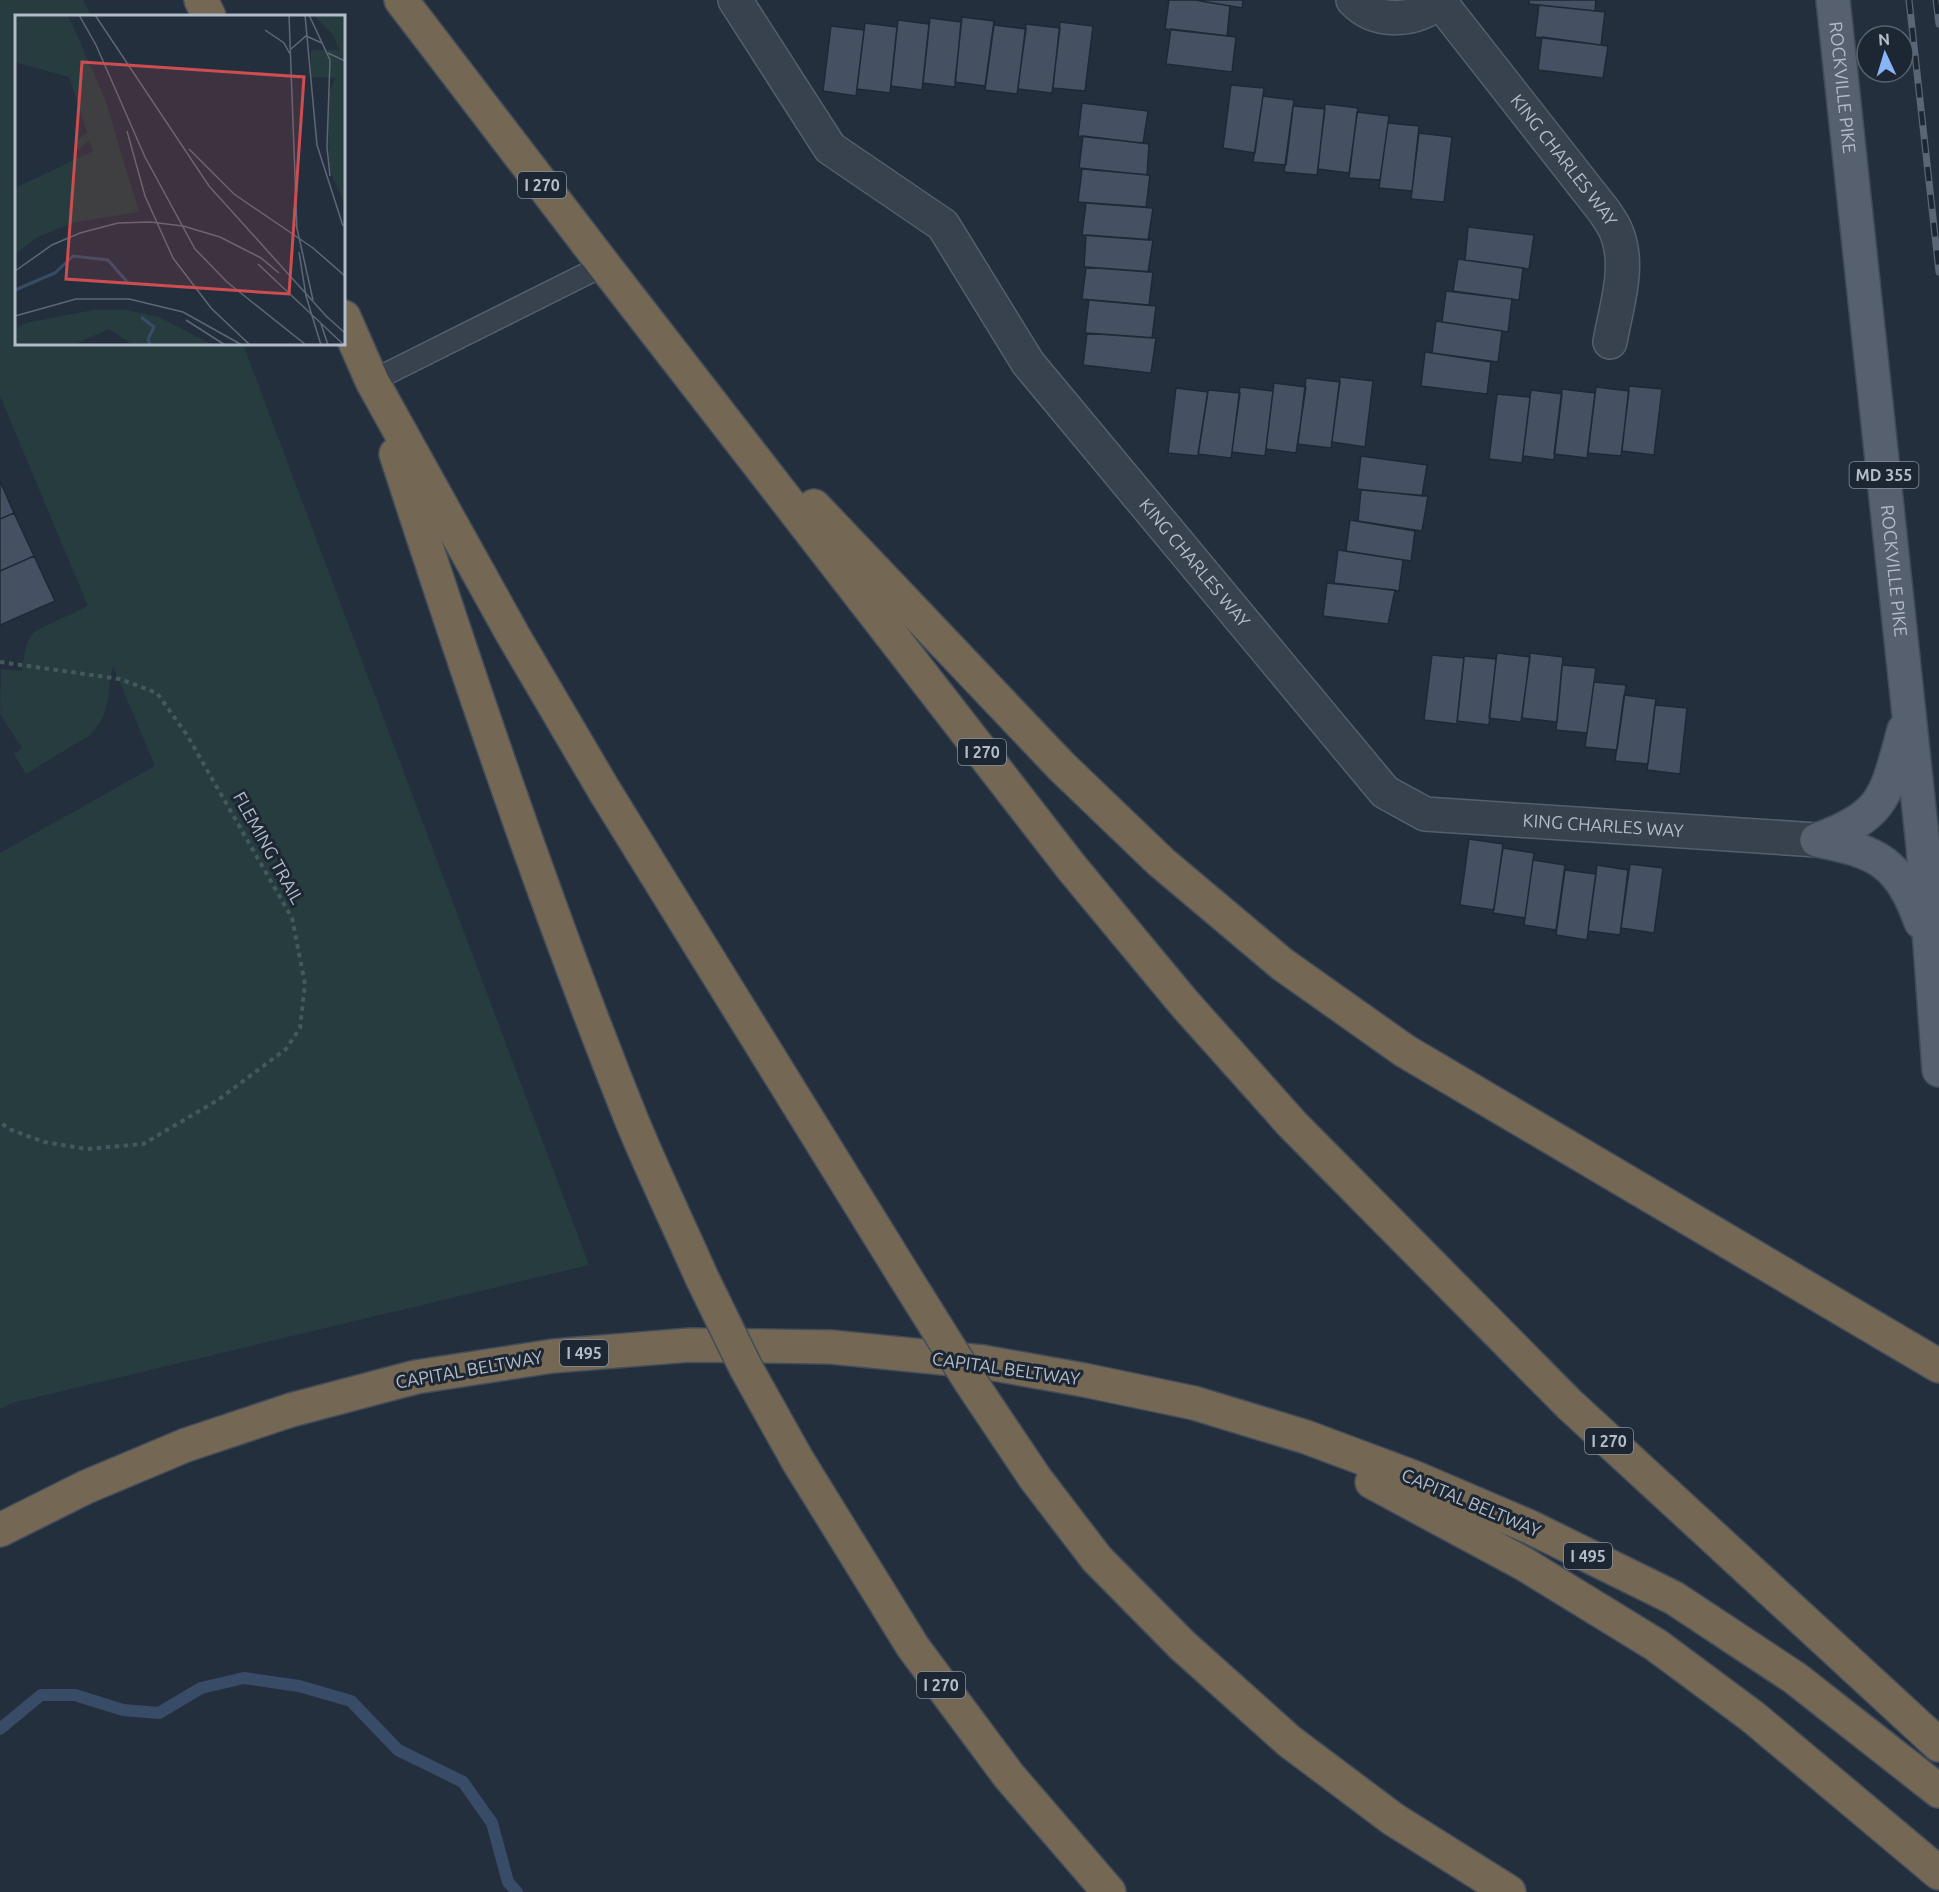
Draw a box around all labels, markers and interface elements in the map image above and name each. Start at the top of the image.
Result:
inset map [15,15,345,345]
street label: ROCKVILLE PIKE [1826,20,1860,154]
north arrow [1855,24,1915,84]
text: N [1877,30,1891,48]
street label: KING CHARLES WAY [1507,90,1622,230]
road number: I 270 [518,172,566,198]
road number: MD 355 [1850,462,1918,488]
street label: KING CHARLES WAY [1136,494,1255,631]
street label: ROCKVILLE PIKE [1878,504,1912,638]
road number: I 270 [958,739,1006,765]
street label: FLEMING TRAIL [230,788,308,907]
street label: KING CHARLES WAY [1522,810,1685,840]
road number: I 495 [560,1340,608,1366]
street label: CAPITAL BELTWAY [394,1346,545,1392]
street label: CAPITAL BELTWAY [931,1348,1082,1388]
road number: I 270 [1585,1428,1633,1454]
street label: CAPITAL BELTWAY [1399,1464,1544,1541]
road number: I 495 [1564,1543,1612,1569]
road number: I 270 [917,1672,965,1698]

